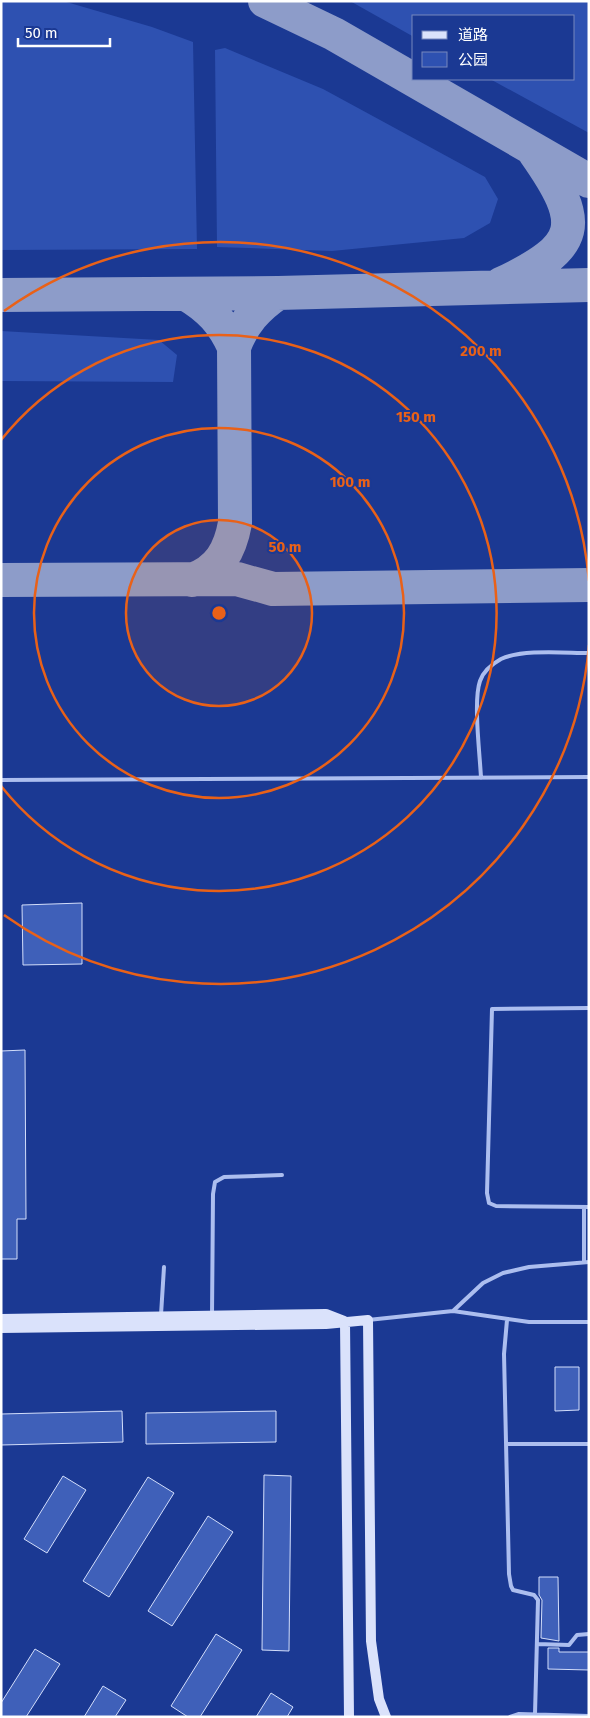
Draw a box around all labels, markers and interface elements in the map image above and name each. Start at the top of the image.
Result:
scale bar [18,15,110,47]
legend [412,15,575,80]
text: 50 m [25,24,58,42]
text: 道路 [458,26,488,44]
text: 公园 [458,51,488,69]
text: 200 m [460,342,502,360]
text: 150 m [396,408,436,426]
text: 100 m [330,473,370,491]
text: 50 m [268,538,302,556]
centre of rings [210,604,228,622]

